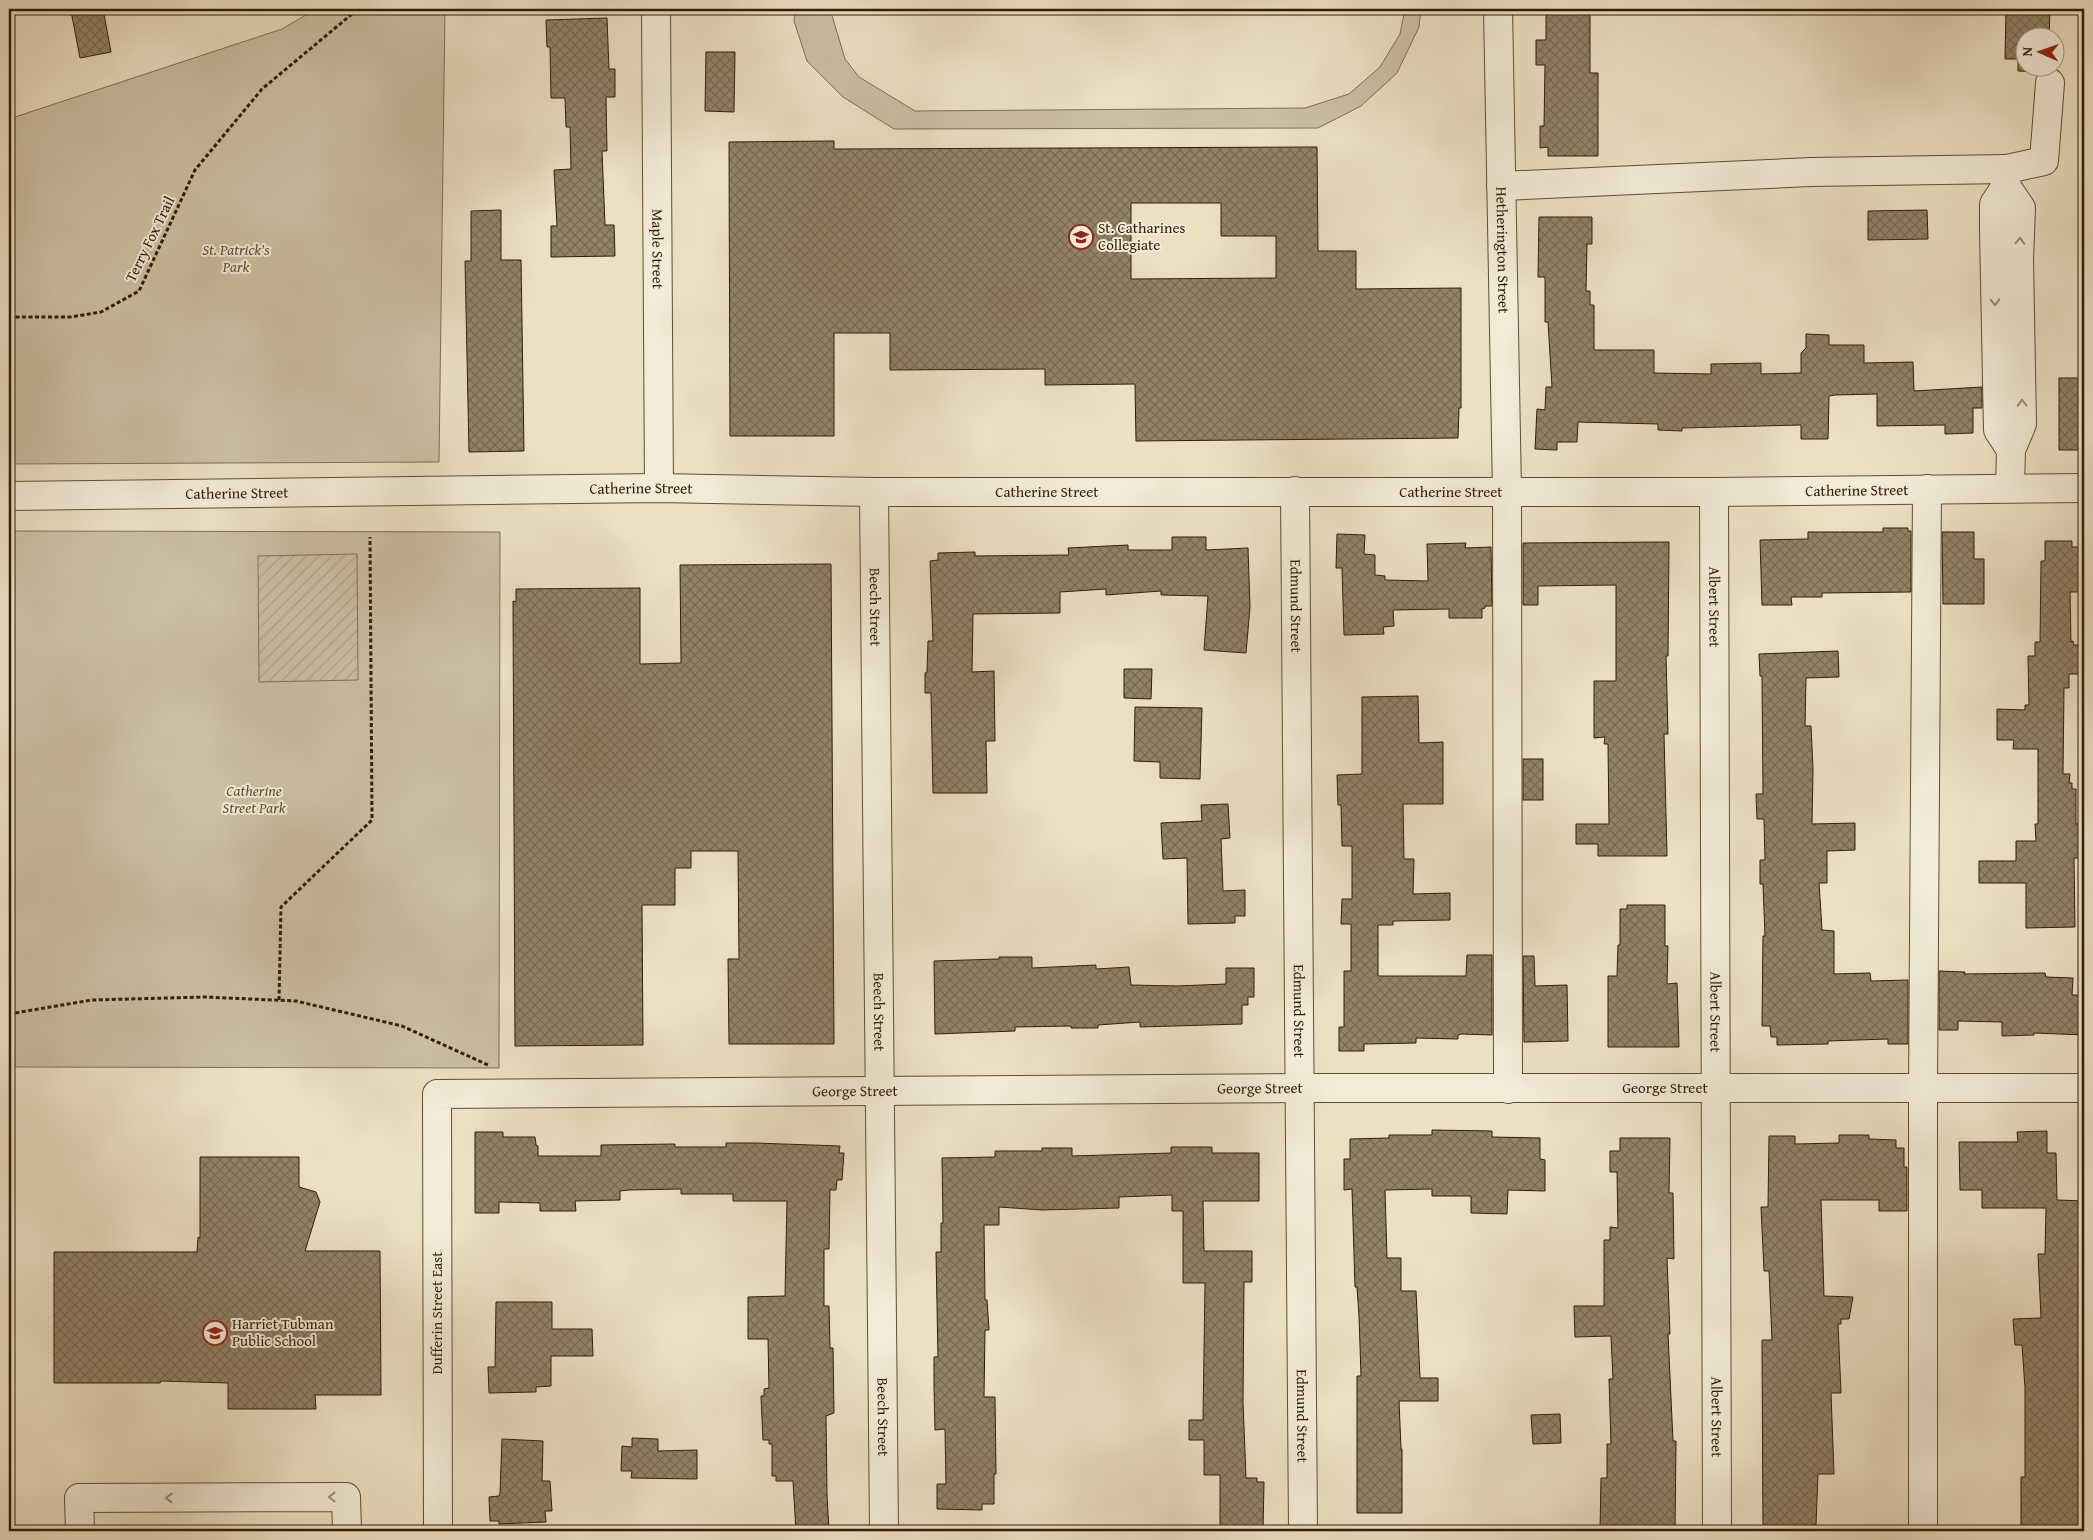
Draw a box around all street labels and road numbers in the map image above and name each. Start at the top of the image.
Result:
street label: Hetherington Street [1491,186,1515,314]
street label: Terry Fox Trail [120,192,179,285]
street label: Maple Street [647,209,669,290]
street label: Catherine Street [589,477,693,499]
street label: Catherine Street [1805,479,1909,501]
street label: Catherine Street [995,481,1099,502]
street label: Catherine Street [1399,481,1503,502]
street label: Catherine Street [185,482,289,504]
street label: Edmund Street [1286,559,1307,654]
street label: Albert Street [1704,567,1725,648]
street label: Beech Street [865,568,886,647]
street label: Edmund Street [1289,964,1310,1059]
street label: Beech Street [869,972,890,1052]
street label: Albert Street [1705,972,1727,1053]
street label: George Street [1217,1077,1303,1099]
street label: George Street [1622,1077,1708,1098]
street label: George Street [812,1080,899,1101]
street label: Dufferin Street East [426,1251,447,1375]
street label: Edmund Street [1292,1369,1313,1464]
street label: Beech Street [873,1377,894,1457]
street label: Albert Street [1707,1377,1728,1458]

